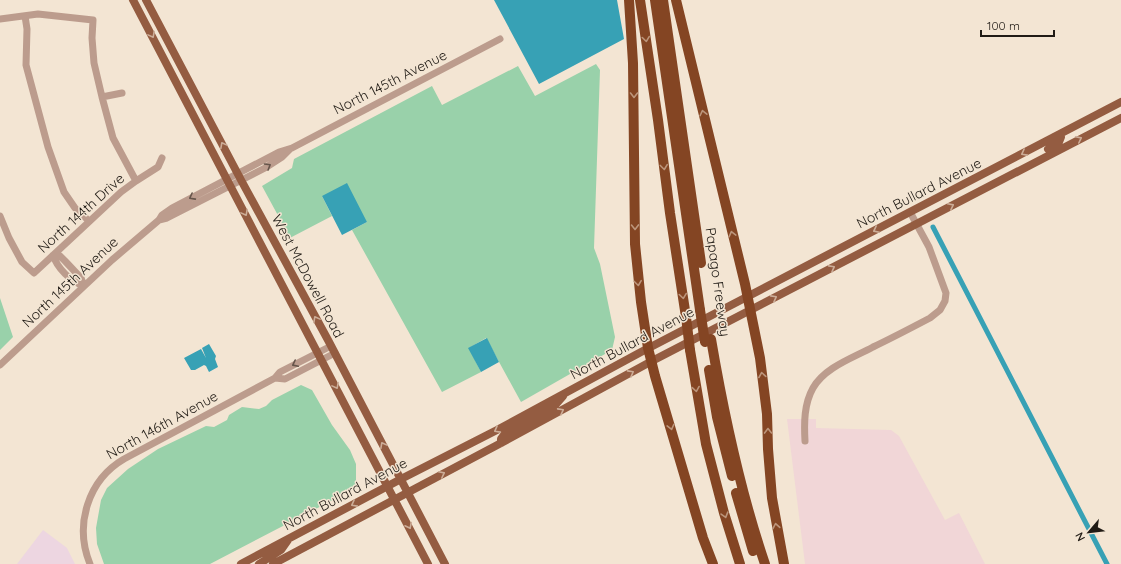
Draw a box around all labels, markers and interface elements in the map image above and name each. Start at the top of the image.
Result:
scale bar [981,12,1054,38]
text: 100 m [987,18,1020,33]
one-way arrow [147,30,154,38]
one-way arrow [641,36,650,42]
street label: North 145th Avenue [330,46,450,118]
one-way arrow [629,92,638,98]
one-way arrow [699,110,707,116]
one-way arrow [1074,137,1082,144]
one-way arrow [220,142,227,150]
one-way arrow [1021,148,1028,155]
street label: North Bullard Avenue [854,154,985,232]
one-way arrow [264,163,271,171]
one-way arrow [660,164,669,170]
street label: North 144th Drive [34,169,128,257]
one-way arrow [189,192,196,199]
one-way arrow [947,203,954,211]
one-way arrow [240,209,248,216]
street label: West McDowell Road [268,211,348,341]
one-way arrow [631,224,639,230]
one-way arrow [872,225,880,233]
street label: Papago Freeway [701,226,735,338]
one-way arrow [728,230,737,237]
street label: North 145th Avenue [18,233,122,331]
one-way arrow [828,265,835,273]
one-way arrow [634,280,643,286]
one-way arrow [678,293,687,299]
one-way arrow [769,295,777,303]
street label: North Bullard Avenue [567,303,697,383]
one-way arrow [314,315,321,323]
one-way arrow [292,359,300,367]
one-way arrow [627,370,634,377]
one-way arrow [759,372,767,378]
one-way arrow [331,382,338,389]
one-way arrow [691,385,700,392]
street label: North 146th Avenue [103,387,221,463]
one-way arrow [557,408,564,415]
one-way arrow [666,423,675,430]
one-way arrow [493,425,501,433]
one-way arrow [764,428,772,434]
one-way arrow [380,441,387,449]
street label: North Bullard Avenue [280,454,410,534]
one-way arrow [438,471,445,479]
one-way arrow [351,499,358,507]
one-way arrow [720,512,729,519]
north arrow [1069,512,1109,552]
one-way arrow [404,522,412,530]
one-way arrow [773,523,781,529]
text: N [1072,530,1088,544]

